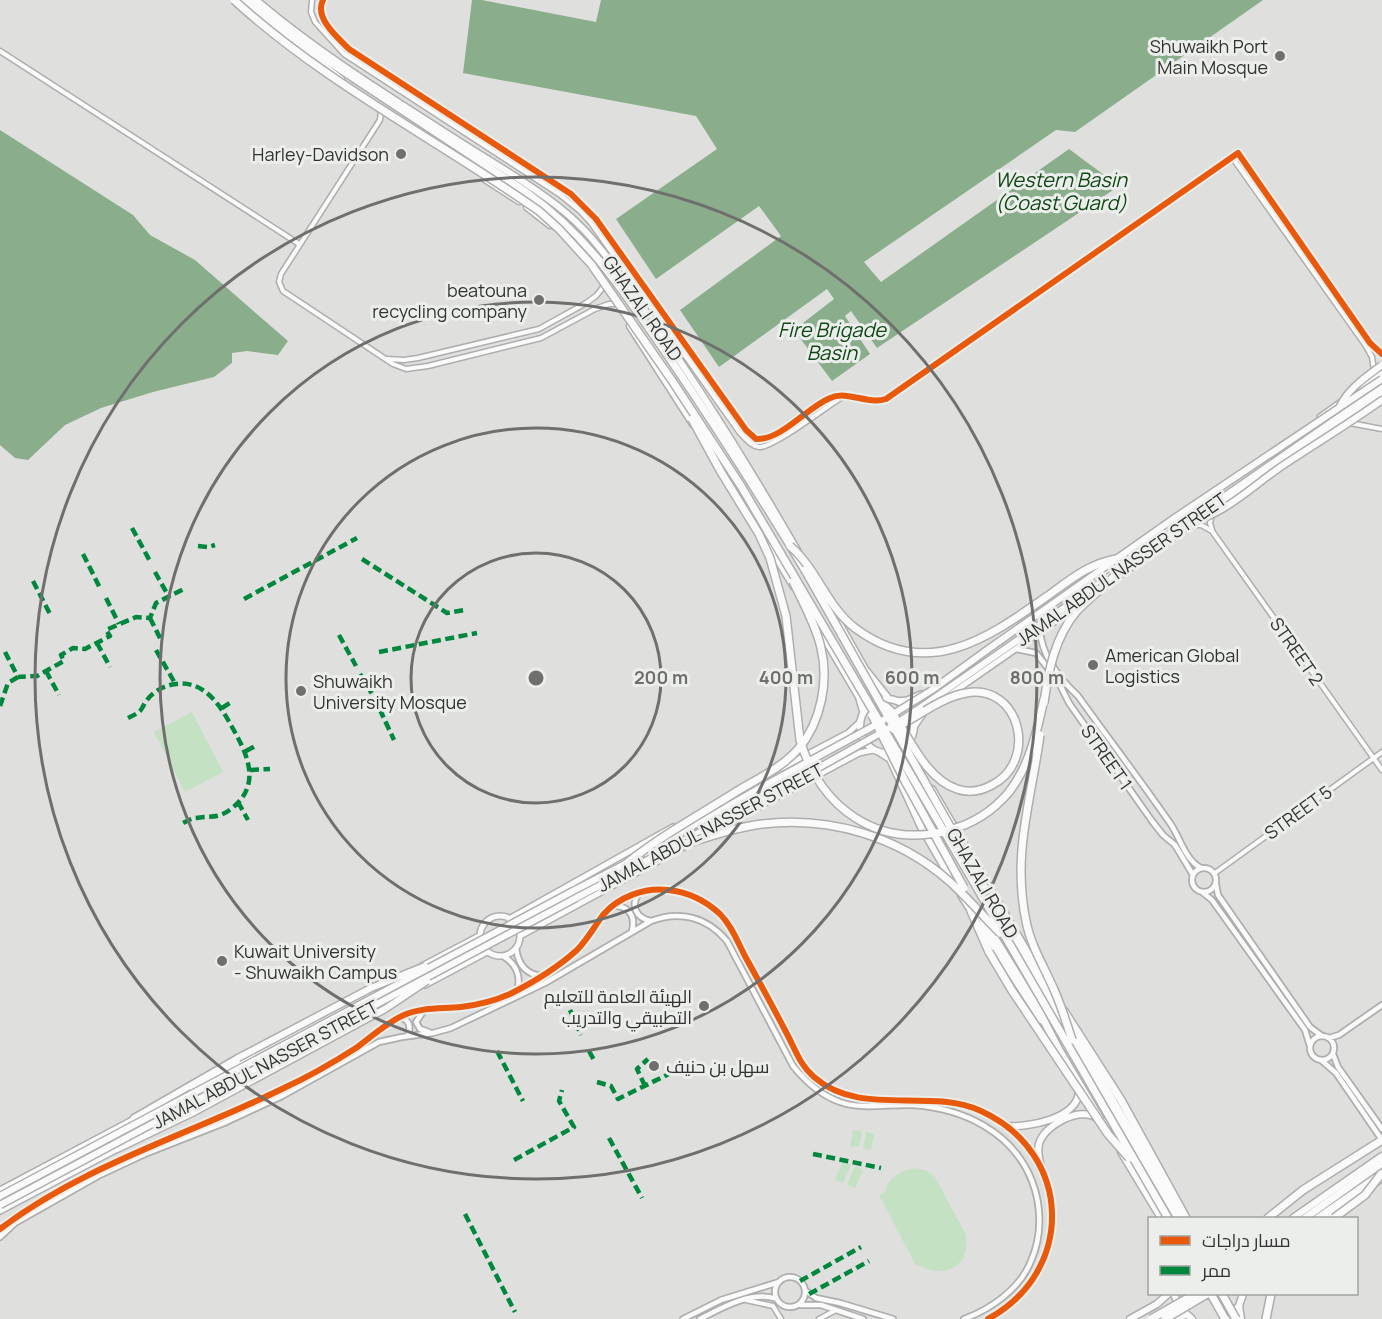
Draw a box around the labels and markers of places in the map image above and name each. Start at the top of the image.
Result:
place label: Shuwaikh Port Main Mosque [1150,34,1268,79]
marker: Shuwaikh Port Main Mosque [1273,49,1287,63]
place label: Harley-Davidson [252,142,389,166]
marker: Harley-Davidson [394,147,408,161]
place label: beatouna recycling company [372,278,528,323]
marker: beatouna recycling company [532,293,546,307]
place label: American Global Logistics [1105,643,1239,688]
marker: American Global Logistics [1086,658,1100,672]
centre of rings [526,668,546,688]
place label: Shuwaikh University Mosque [313,669,467,714]
marker: Shuwaikh University Mosque [294,684,308,698]
place label: Kuwait University - Shuwaikh Campus [234,939,397,984]
marker: Kuwait University - Shuwaikh Campus [215,954,229,968]
place label: الهيئة العامة للتعليم التطبيقي والتدريب [544,984,692,1032]
marker: الهيئة العامة للتعليم التطبيقي والتدريب [697,999,711,1013]
place label: سهل بن حنيف [666,1054,770,1078]
marker: سهل بن حنيف [647,1059,661,1073]

